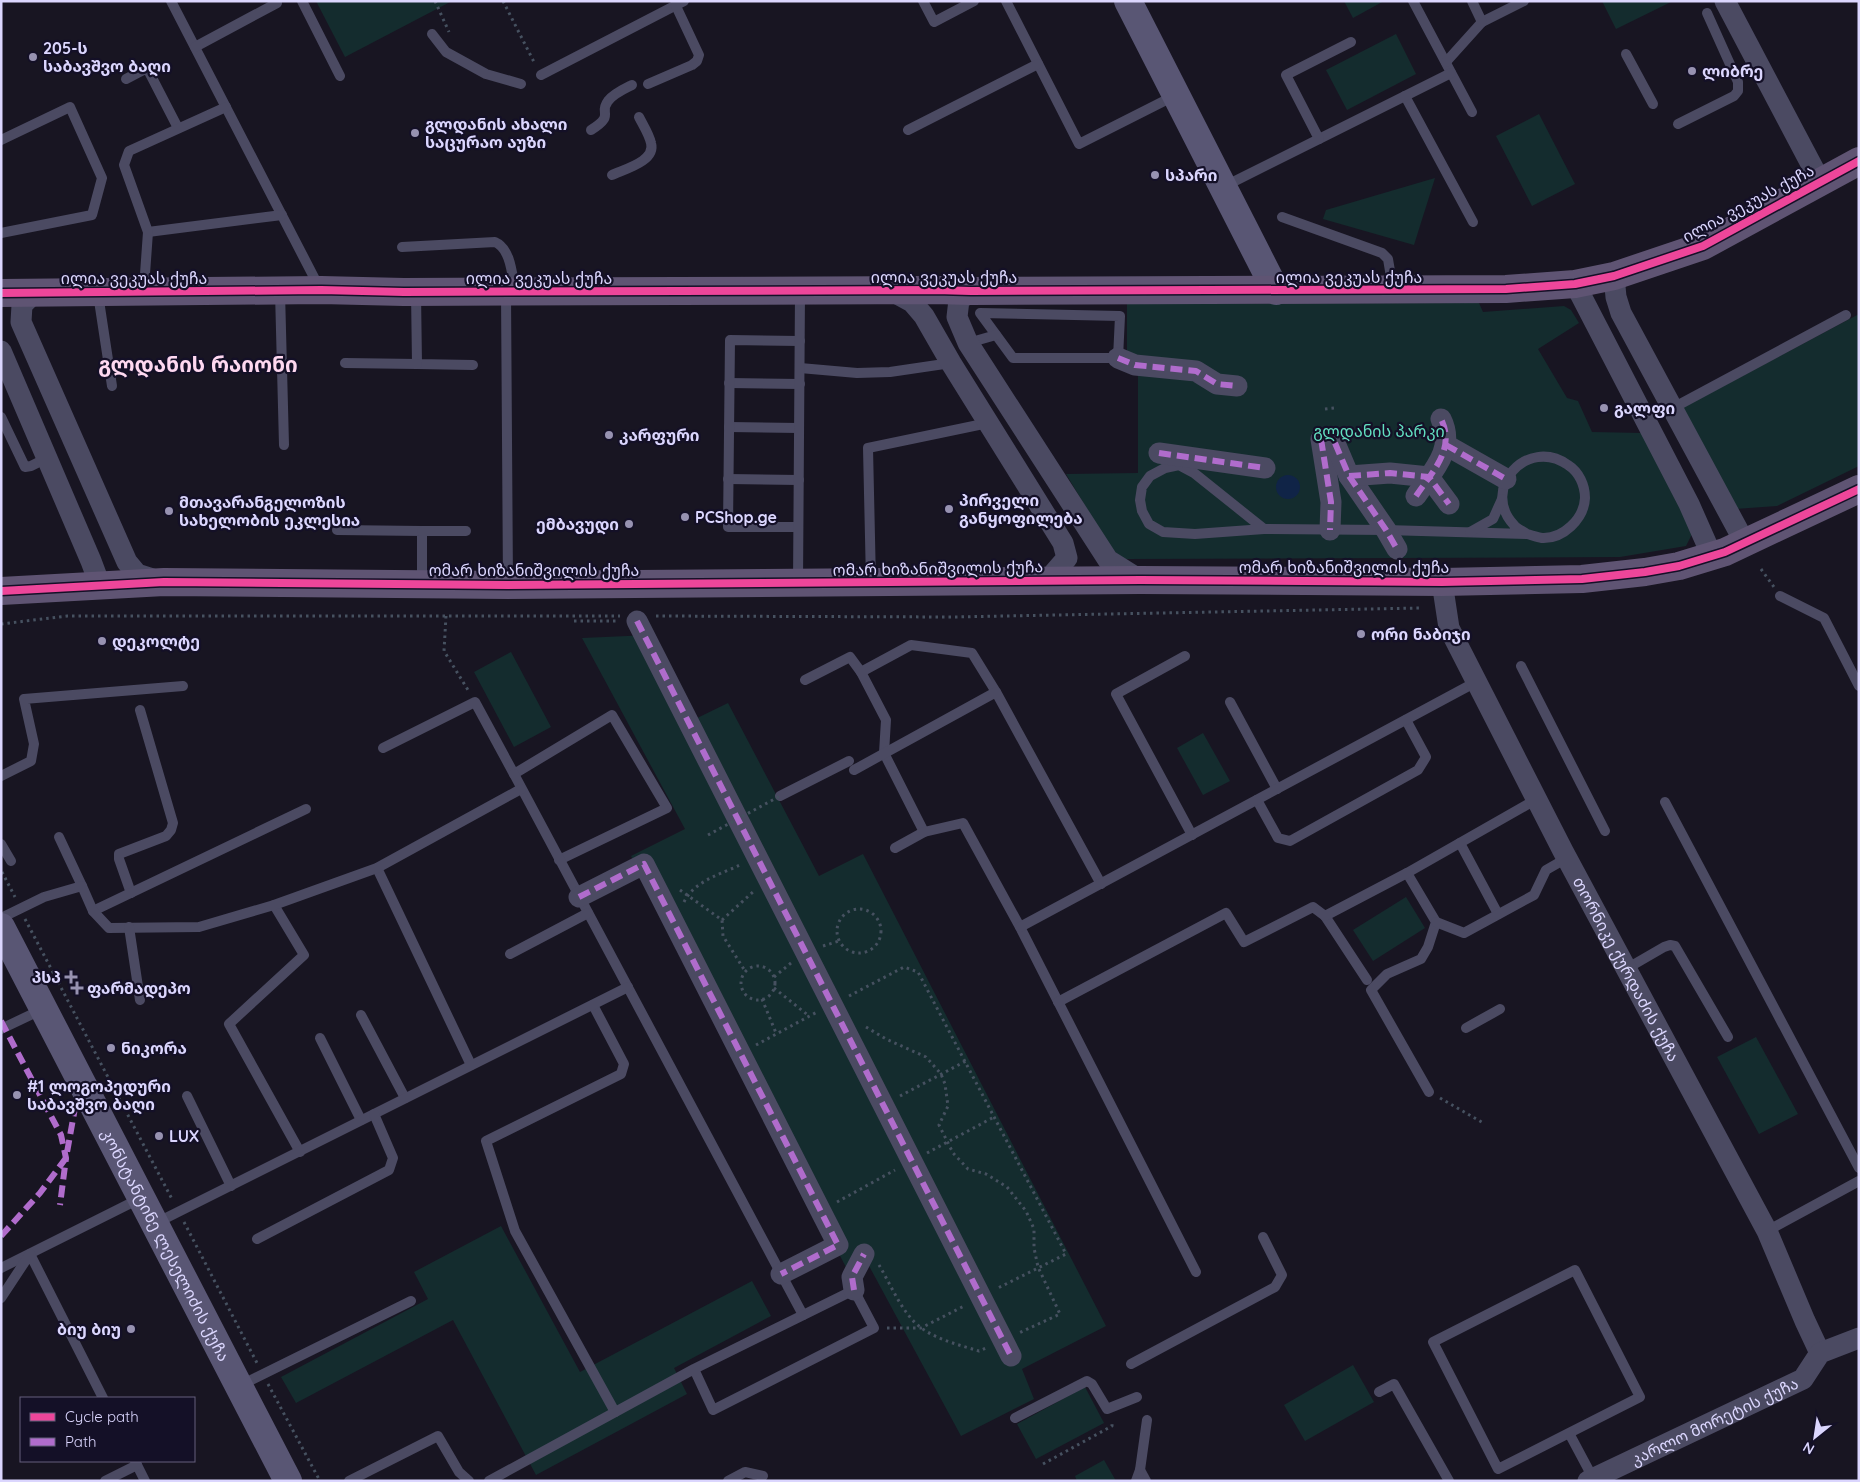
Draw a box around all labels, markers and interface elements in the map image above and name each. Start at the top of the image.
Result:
place label: 205-ს საბავშვო ბაღი [43,38,171,77]
marker: 205-ს საბავშვო ბაღი [27,51,39,63]
place label: ლიბრე [1702,61,1763,82]
marker: ლიბრე [1686,65,1698,77]
place label: გლდანის ახალი საცურაო აუზი [425,114,568,152]
marker: გლდანის ახალი საცურაო აუზი [409,127,421,139]
street label: ილია ვეკუას ქუჩა [1679,160,1818,247]
place label: სპარი [1165,165,1218,185]
marker: სპარი [1149,169,1161,181]
street label: ილია ვეკუას ქუჩა [871,267,1017,288]
street label: ილია ვეკუას ქუჩა [1276,267,1422,288]
street label: ილია ვეკუას ქუჩა [61,268,207,289]
street label: ილია ვეკუას ქუჩა [466,268,612,289]
district label: გლდანის რაიონი [98,351,298,378]
place label: გალფი [1614,398,1675,419]
marker: გალფი [1598,402,1610,414]
park label: გლდანის პარკი [1313,421,1445,442]
place label: კარფური [619,425,700,445]
marker: კარფური [603,429,615,441]
place label: პირველი განყოფილება [959,490,1083,529]
place label: მთავარანგელოზის სახელობის ეკლესია [179,492,360,531]
marker: პირველი განყოფილება [943,503,955,515]
marker: მთავარანგელოზის სახელობის ეკლესია [163,505,175,517]
place label: PCShop.ge [695,507,777,527]
marker: PCShop.ge [679,511,691,523]
place label: ემბავუდი [536,514,619,535]
marker: ემბავუდი [623,518,635,530]
street label: ომარ ხიზანიშვილის ქუჩა [833,556,1043,581]
street label: ომარ ხიზანიშვილის ქუჩა [1239,557,1449,578]
street label: ომარ ხიზანიშვილის ქუჩა [429,560,639,581]
place label: ორი ნაბიჯი [1371,624,1471,644]
marker: ორი ნაბიჯი [1355,628,1367,640]
place label: დეკოლტე [112,631,200,652]
marker: დეკოლტე [96,635,108,647]
street label: თორნიკე ქურდაძის ქუჩა [1569,873,1684,1065]
place label: პსპ [32,967,61,987]
marker: პსპ [65,971,77,983]
place label: ფარმადეპო [87,978,191,999]
marker: ფარმადეპო [71,982,83,994]
place label: ნიკორა [121,1038,187,1058]
marker: ნიკორა [105,1042,117,1054]
place label: #1 ლოგოპედური საბავშვო ბაღი [27,1076,171,1115]
marker: #1 ლოგოპედური საბავშვო ბაღი [11,1089,23,1101]
street label: კონსტანტინე ლესელიძის ქუჩა [97,1125,234,1365]
place label: LUX [169,1126,199,1146]
marker: LUX [153,1130,165,1142]
place label: ბიუ ბიუ [57,1319,121,1339]
marker: ბიუ ბიუ [125,1323,137,1335]
street label: კარლო მორეტის ქუჩა [1628,1373,1801,1469]
legend [20,1397,195,1462]
text: Cycle path [65,1407,139,1426]
north arrow [1790,1412,1840,1462]
text: Path [65,1432,97,1451]
text: N [1800,1438,1817,1459]

